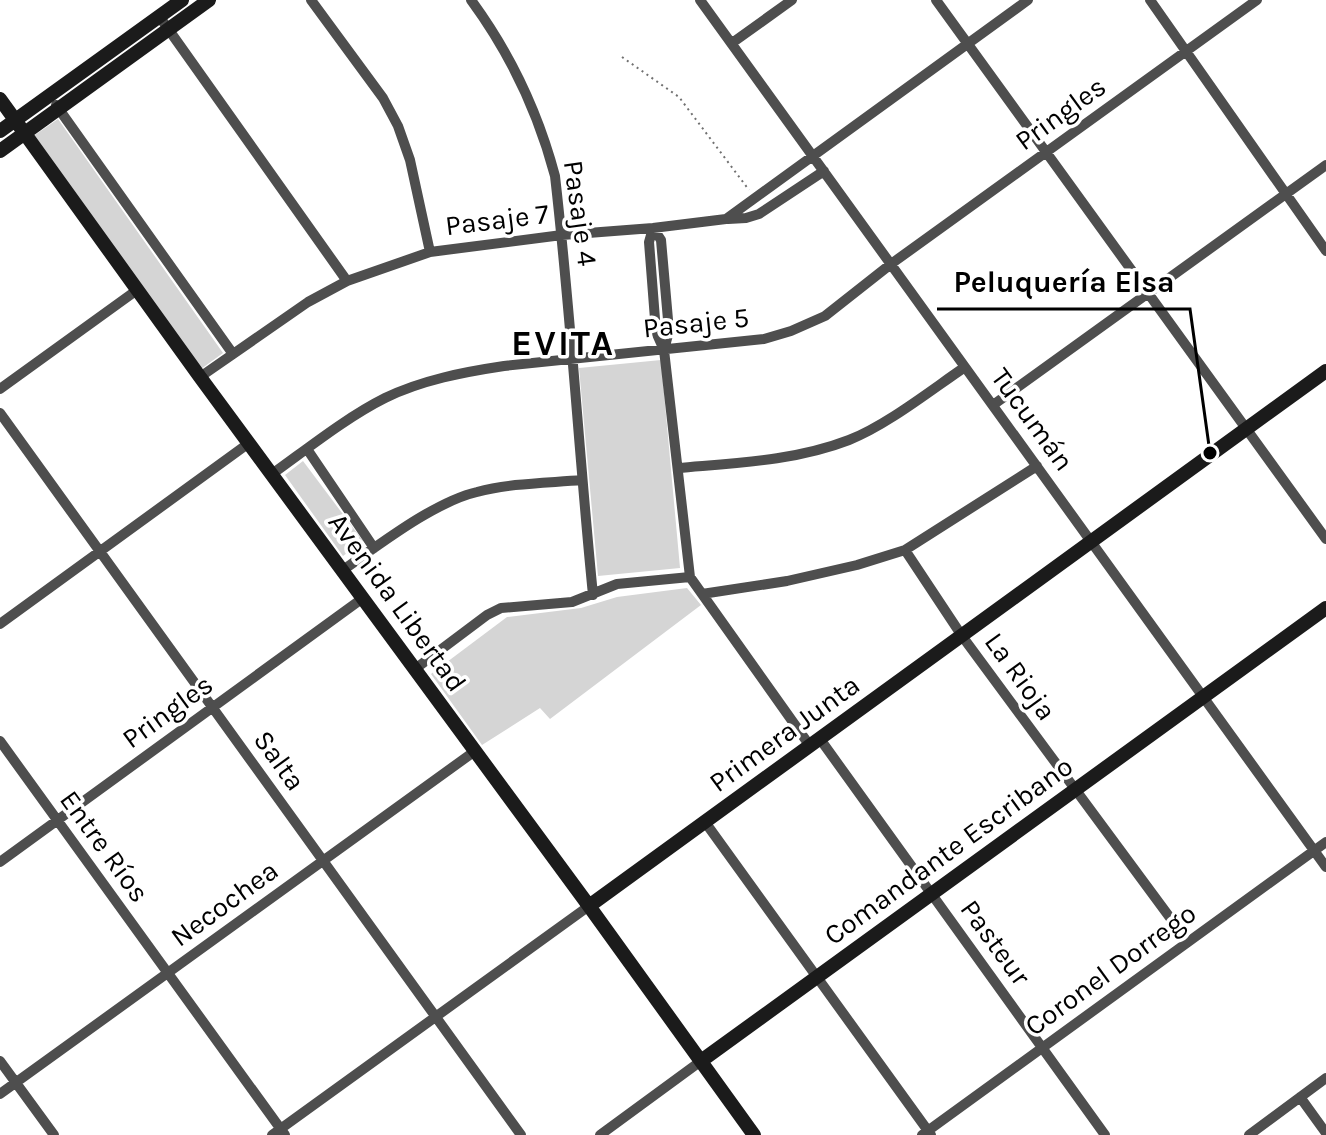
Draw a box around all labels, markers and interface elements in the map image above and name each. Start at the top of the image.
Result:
street label: Pringles [1009,70,1112,157]
street label: Pasaje 4 [557,158,604,268]
street label: Pasaje 7 [443,197,551,242]
callout: Peluquería Elsa [937,255,1190,309]
text: Peluquería Elsa [953,264,1175,300]
street label: Pasaje 5 [641,301,751,344]
district label: EVITA [511,322,615,364]
street label: Tucumán [984,361,1081,477]
street label: Avenida Libertad [322,506,474,698]
street label: La Rioja [978,626,1063,727]
street label: Pringles [116,668,219,755]
street label: Primera Junta [703,668,866,799]
street label: Salta [247,724,312,797]
street label: Comandante Escribano [818,749,1079,952]
street label: Entre Ríos [53,784,156,909]
street label: Necochea [164,853,284,953]
street label: Pasteur [954,893,1038,992]
street label: Coronel Dorrego [1018,896,1202,1042]

